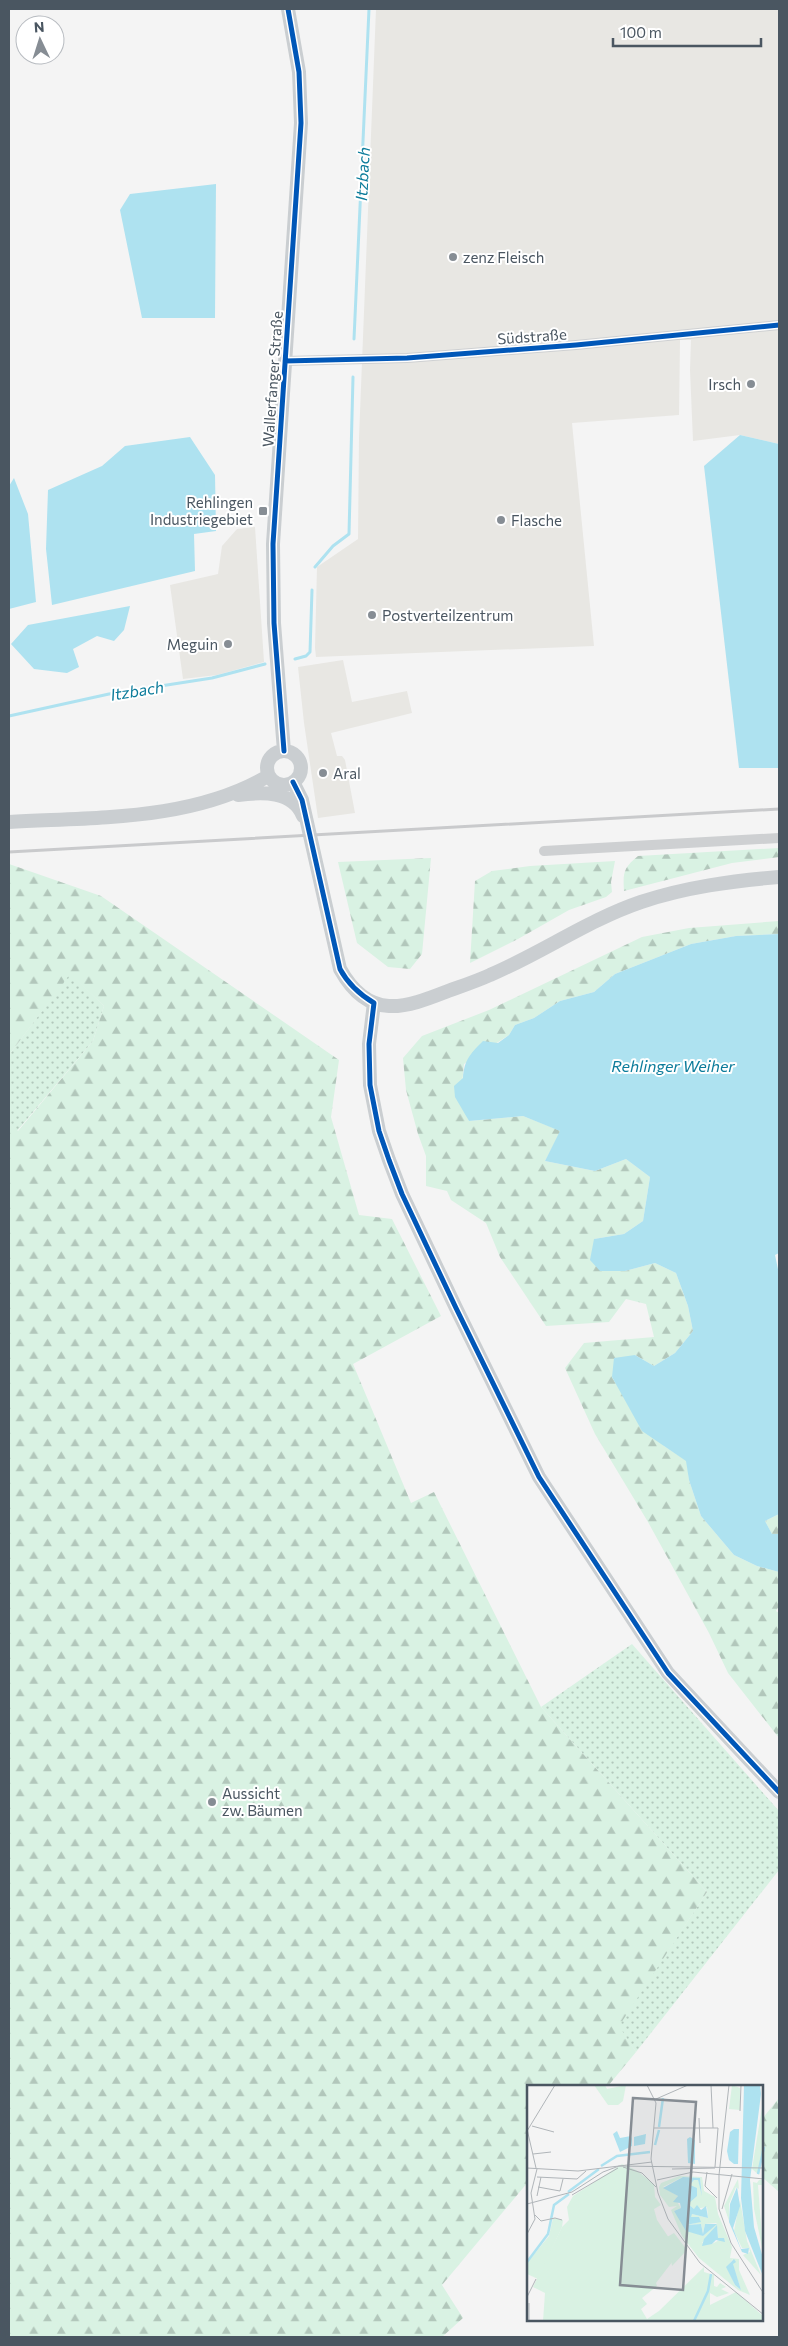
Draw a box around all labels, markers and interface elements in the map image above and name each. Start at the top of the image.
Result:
north arrow [15,15,65,65]
scale bar [613,15,760,47]
text: N [33,18,45,35]
text: 100 m [620,23,662,41]
water label: Itzbach [351,147,373,201]
place label: zenz Fleisch [463,248,544,266]
marker: zenz Fleisch [447,251,459,263]
street label: Wallerfanger Straße [258,310,286,448]
street label: Südstraße [497,325,567,347]
place label: Irsch [708,375,741,393]
marker: Irsch [745,378,757,390]
place label: Rehlingen Industriegebiet [150,493,253,528]
marker: Rehlingen Industriegebiet [257,505,269,517]
place label: Flasche [511,511,562,529]
marker: Flasche [495,514,507,526]
place label: Postverteilzentrum [382,606,513,624]
marker: Postverteilzentrum [366,609,378,621]
place label: Meguin [167,635,218,653]
marker: Meguin [222,638,234,650]
water label: Itzbach [109,676,165,704]
place label: Aral [333,764,361,782]
marker: Aral [317,767,329,779]
water label: Rehlinger Weiher [611,1056,735,1075]
place label: Aussicht zw. Bäumen [222,1784,303,1819]
marker: Aussicht zw. Bäumen [206,1796,218,1808]
inset map [527,2085,763,2321]

